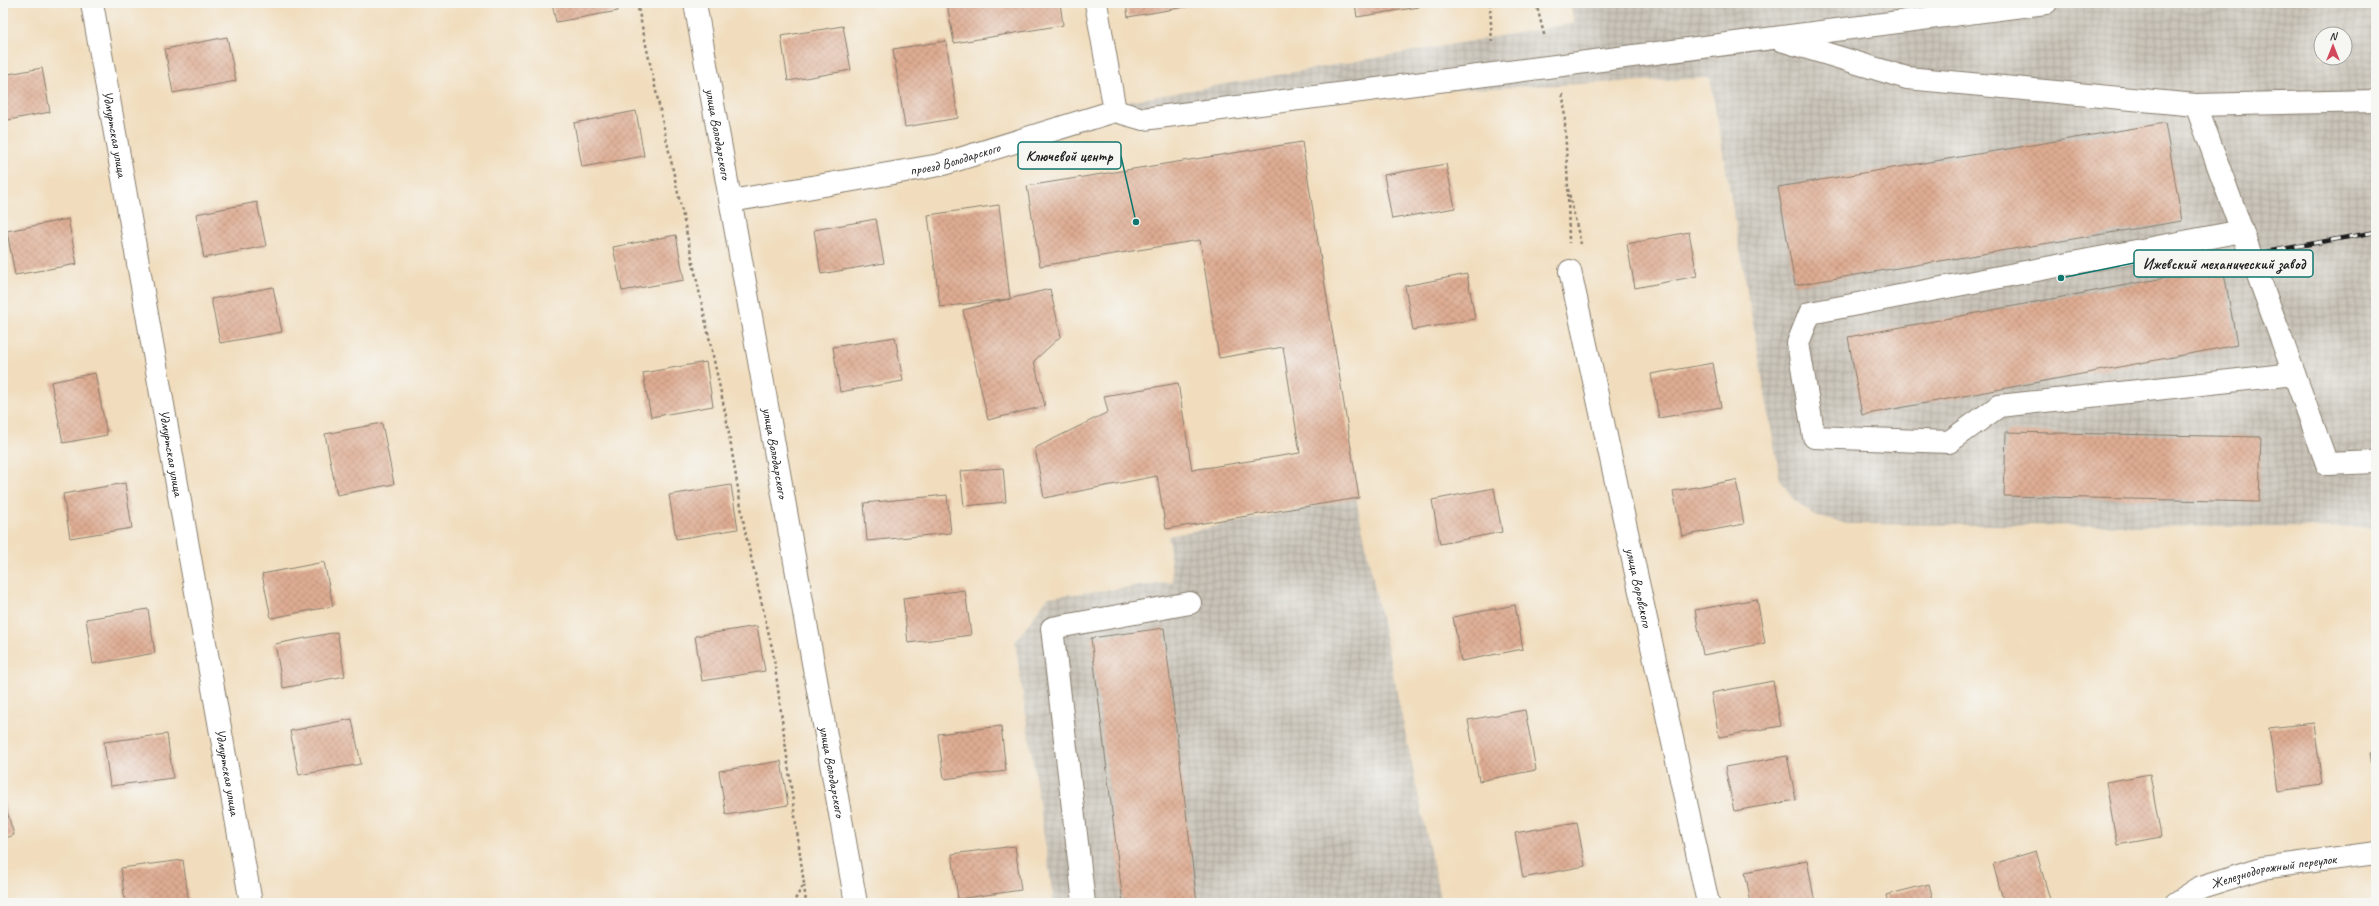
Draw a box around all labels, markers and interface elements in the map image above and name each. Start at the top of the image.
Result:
north arrow [2313,26,2353,66]
text: N [2330,29,2339,43]
street label: улица Володарского [701,86,735,183]
street label: Удмуртская улица [99,89,131,180]
street label: проезд Володарского [909,139,1003,179]
callout: Ключевой центр [1018,142,1121,169]
text: Ключевой центр [1026,147,1114,166]
callout: Ижевский механический завод [2134,250,2313,277]
text: Ижевский механический завод [2143,255,2307,274]
street label: улица Володарского [758,405,792,502]
street label: Удмуртская улица [155,409,187,499]
street label: улица Воровского [1621,545,1656,630]
street label: улица Володарского [815,724,849,821]
street label: Удмуртская улица [211,728,244,818]
street label: Железнодорожный переулок [2208,850,2339,893]

